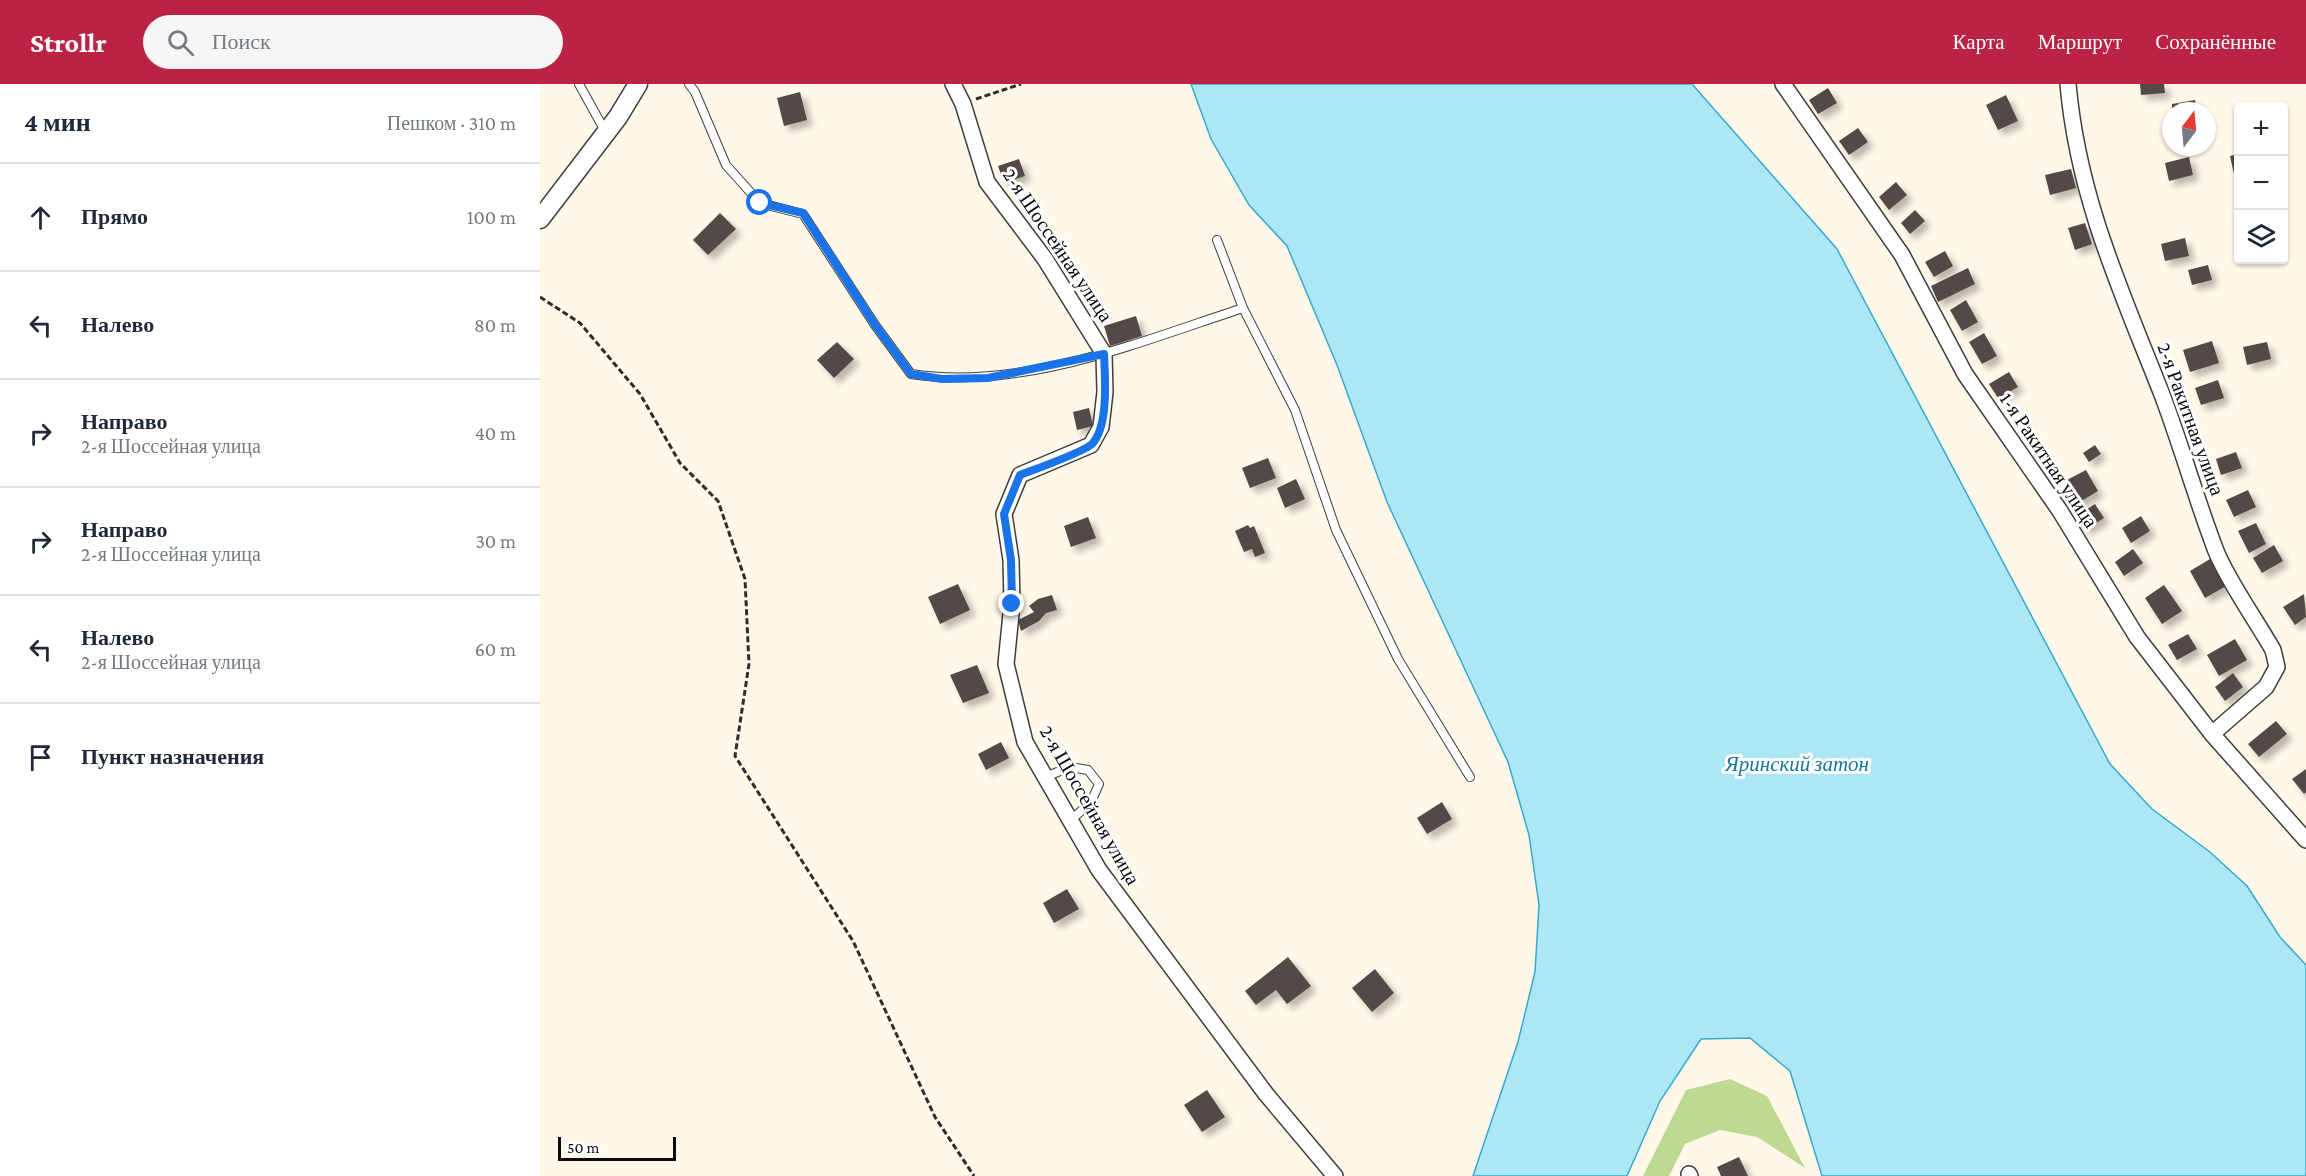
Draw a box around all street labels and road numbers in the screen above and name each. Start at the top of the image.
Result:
street label: 2-я Шоссейная улица [998,164,1117,326]
street label: 2-я Ракитная улица [2152,340,2229,499]
street label: 1-я Ракитная улица [1995,388,2102,532]
street label: 2-я Шоссейная улица [1035,722,1145,889]

